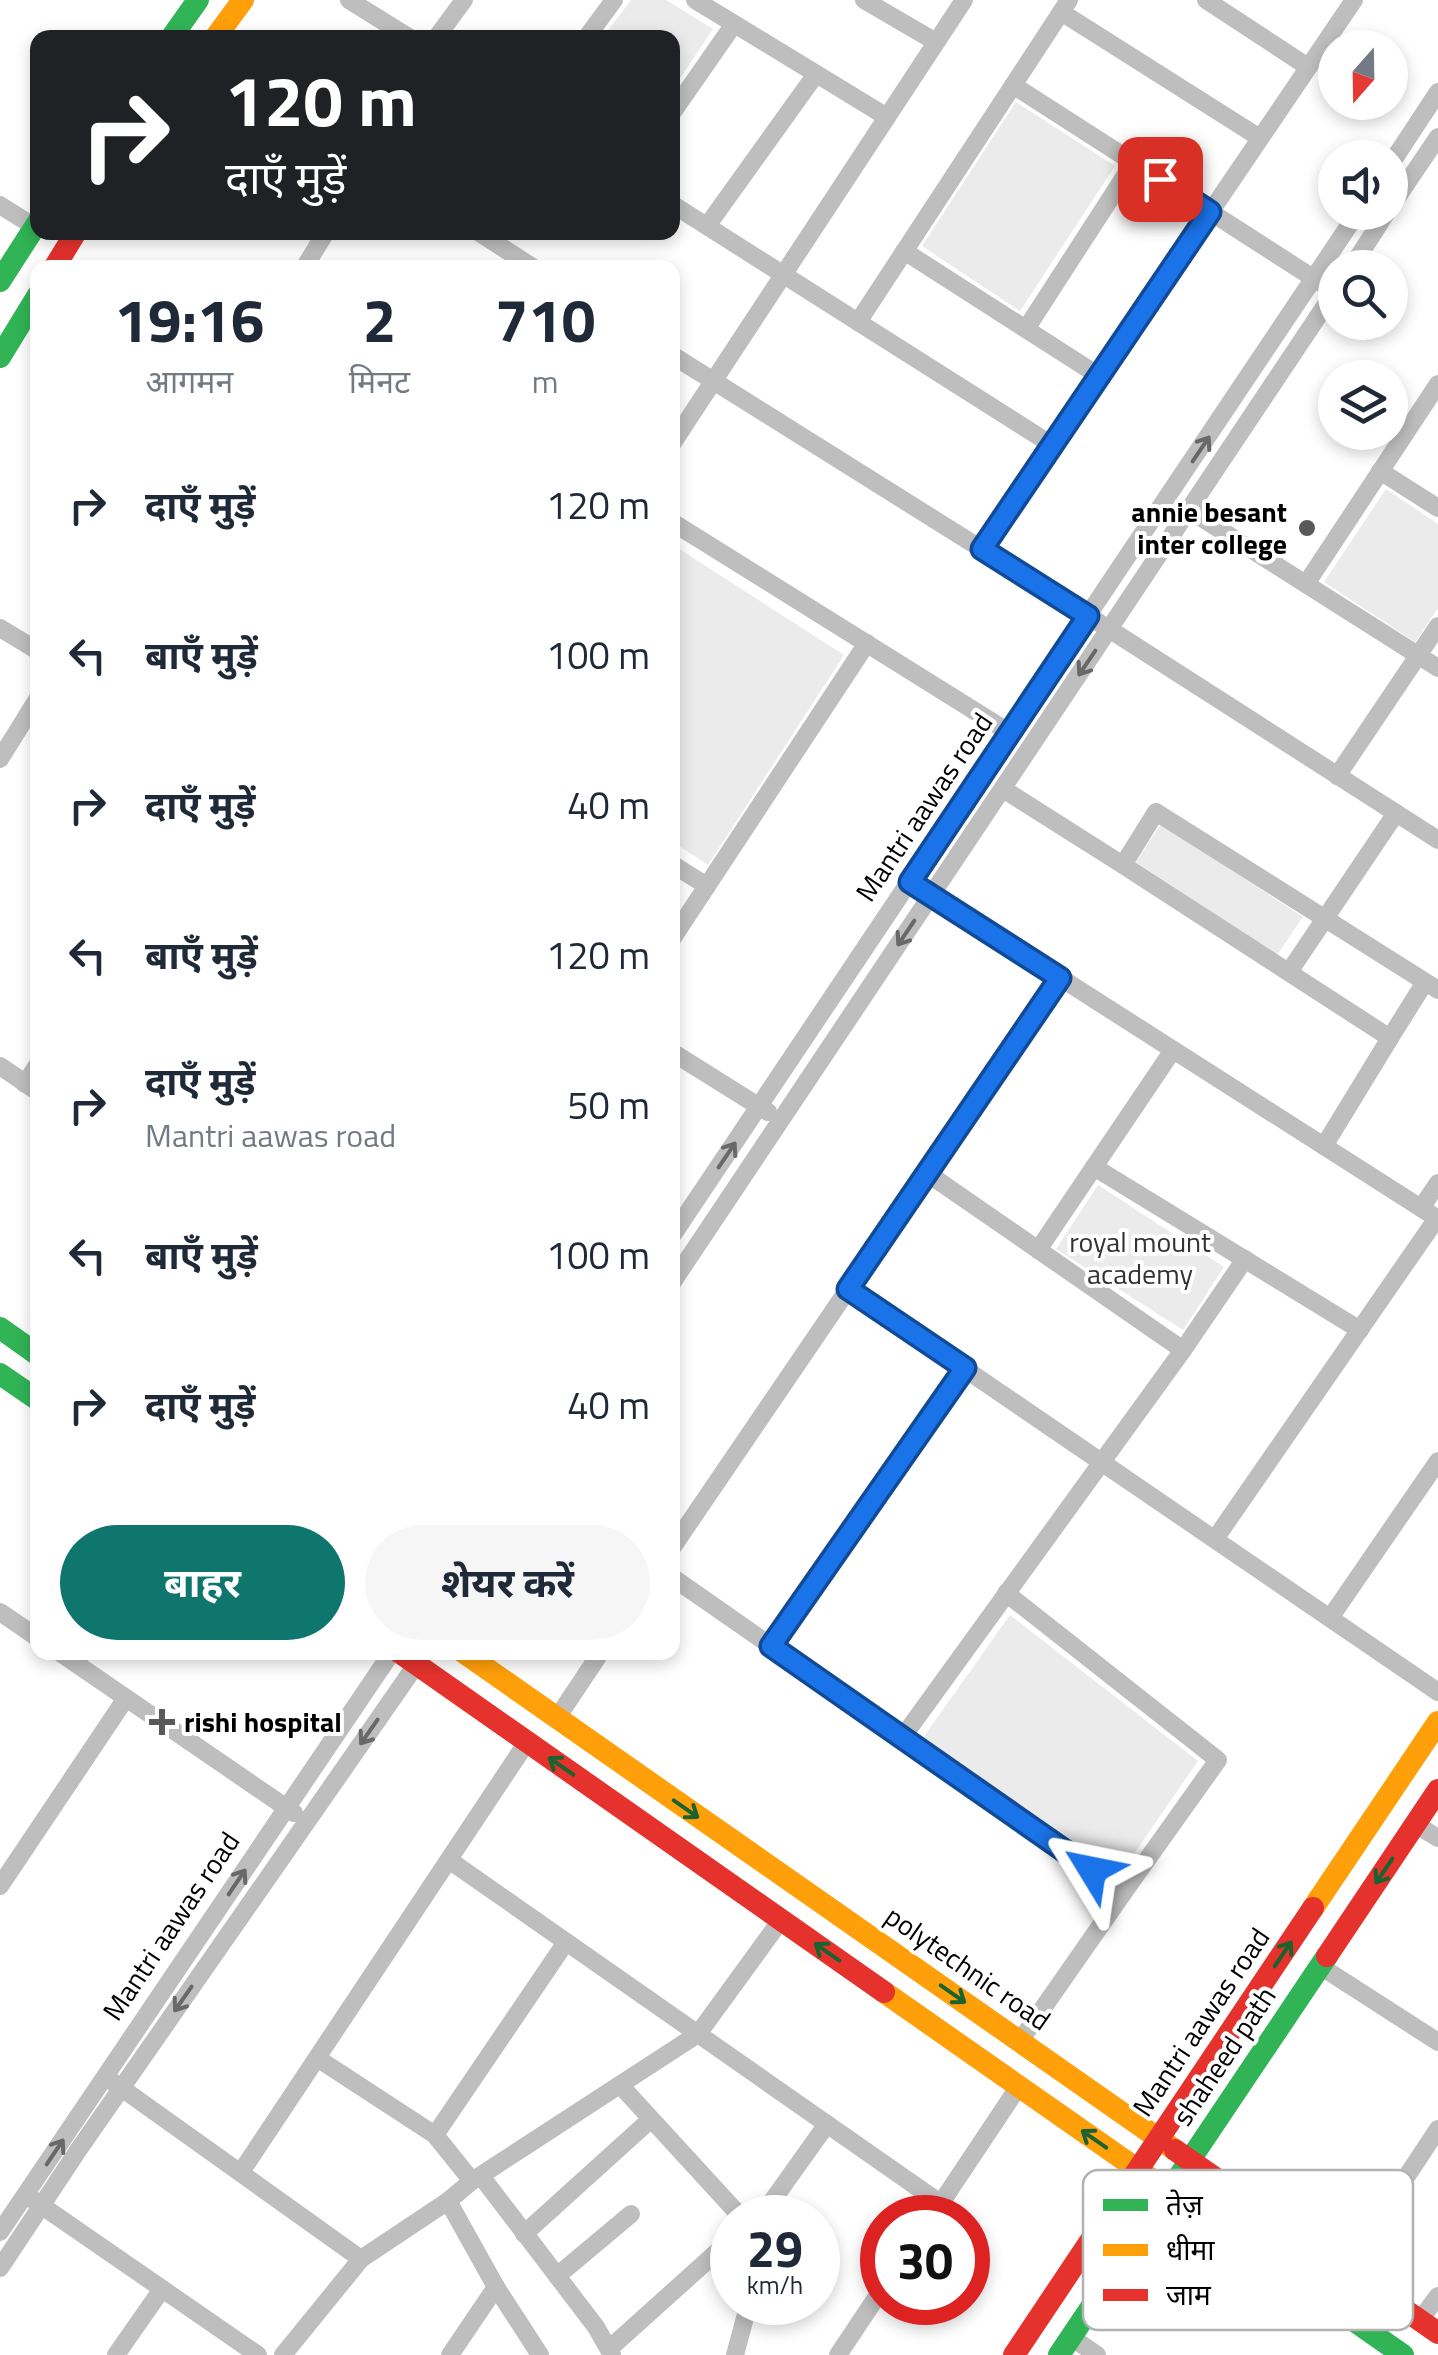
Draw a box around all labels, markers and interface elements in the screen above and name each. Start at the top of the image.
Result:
north arrow [1318,30,1408,120]
map controls [1318,30,1408,450]
text: 120 m [225,47,417,153]
icon: right [60,70,190,200]
pin [1118,137,1203,222]
button: sound [1318,140,1408,230]
text: दाएँ मुड़ें [225,143,346,211]
icon: arrive [1133,152,1188,207]
button: search [1318,250,1408,340]
text: 19:16 [115,274,264,365]
text: 2 [363,274,396,365]
text: 710 [495,274,595,365]
text: आगमन [146,357,233,405]
text: मिनट [349,357,410,405]
text: m [532,357,558,405]
button: layers [1318,360,1408,450]
one-way arrow [1190,436,1211,464]
text: दाएँ मुड़ें [145,476,255,534]
text: 120 m [546,476,650,534]
icon: right [60,478,115,533]
place label: annie besant inter college [1131,490,1287,565]
marker: annie besant inter college [1296,517,1318,539]
text: बाएँ मुड़ें [145,626,258,684]
text: 100 m [546,626,650,684]
icon: left [60,628,115,683]
one-way arrow [1076,648,1097,677]
street label: Mantri aawas road [844,704,1003,910]
text: दाएँ मुड़ें [145,776,255,834]
text: 40 m [567,776,650,834]
icon: right [60,778,115,833]
one-way arrow [896,919,917,947]
text: बाएँ मुड़ें [145,926,258,984]
text: 120 m [546,926,650,984]
icon: left [60,928,115,983]
text: दाएँ मुड़ें [145,1052,255,1110]
text: 50 m [567,1076,650,1134]
icon: right [60,1078,115,1133]
text: Mantri aawas road [145,1111,396,1159]
one-way arrow [717,1142,737,1169]
park label: royal mount academy [1069,1220,1211,1295]
text: बाएँ मुड़ें [145,1226,258,1284]
text: 100 m [546,1226,650,1284]
icon: left [60,1228,115,1283]
text: दाएँ मुड़ें [145,1376,255,1434]
text: 40 m [567,1376,650,1434]
icon: right [60,1378,115,1433]
button: बाहर [60,1525,345,1640]
button: शेयर करें [365,1525,650,1640]
place label: rishi hospital [184,1700,342,1743]
marker: rishi hospital [149,1709,175,1735]
one-way arrow [359,1718,380,1746]
one-way arrow [548,1756,575,1777]
one-way arrow [672,1798,700,1819]
position arrow [1040,1818,1144,1922]
street label: Mantri aawas road [91,1823,250,2029]
one-way arrow [1374,1856,1395,1884]
one-way arrow [226,1869,247,1897]
street label: polytechnic road [877,1895,1060,2041]
street label: Mantri aawas road [1121,1919,1280,2125]
one-way arrow [1272,1940,1293,1969]
one-way arrow [814,1942,842,1963]
street label: shaheed path [1161,1977,1286,2134]
one-way arrow [939,1983,966,2004]
one-way arrow [173,1985,194,2012]
one-way arrow [1080,2129,1108,2150]
one-way arrow [44,2138,65,2166]
legend [1083,2170,1413,2330]
text: तेज़ [1166,2183,1204,2226]
speed limit sign: 30 [860,2195,990,2325]
text: 29 [747,2210,803,2286]
text: धीमा [1166,2228,1215,2271]
text: km/h [747,2266,803,2304]
text: जाम [1166,2273,1212,2316]

